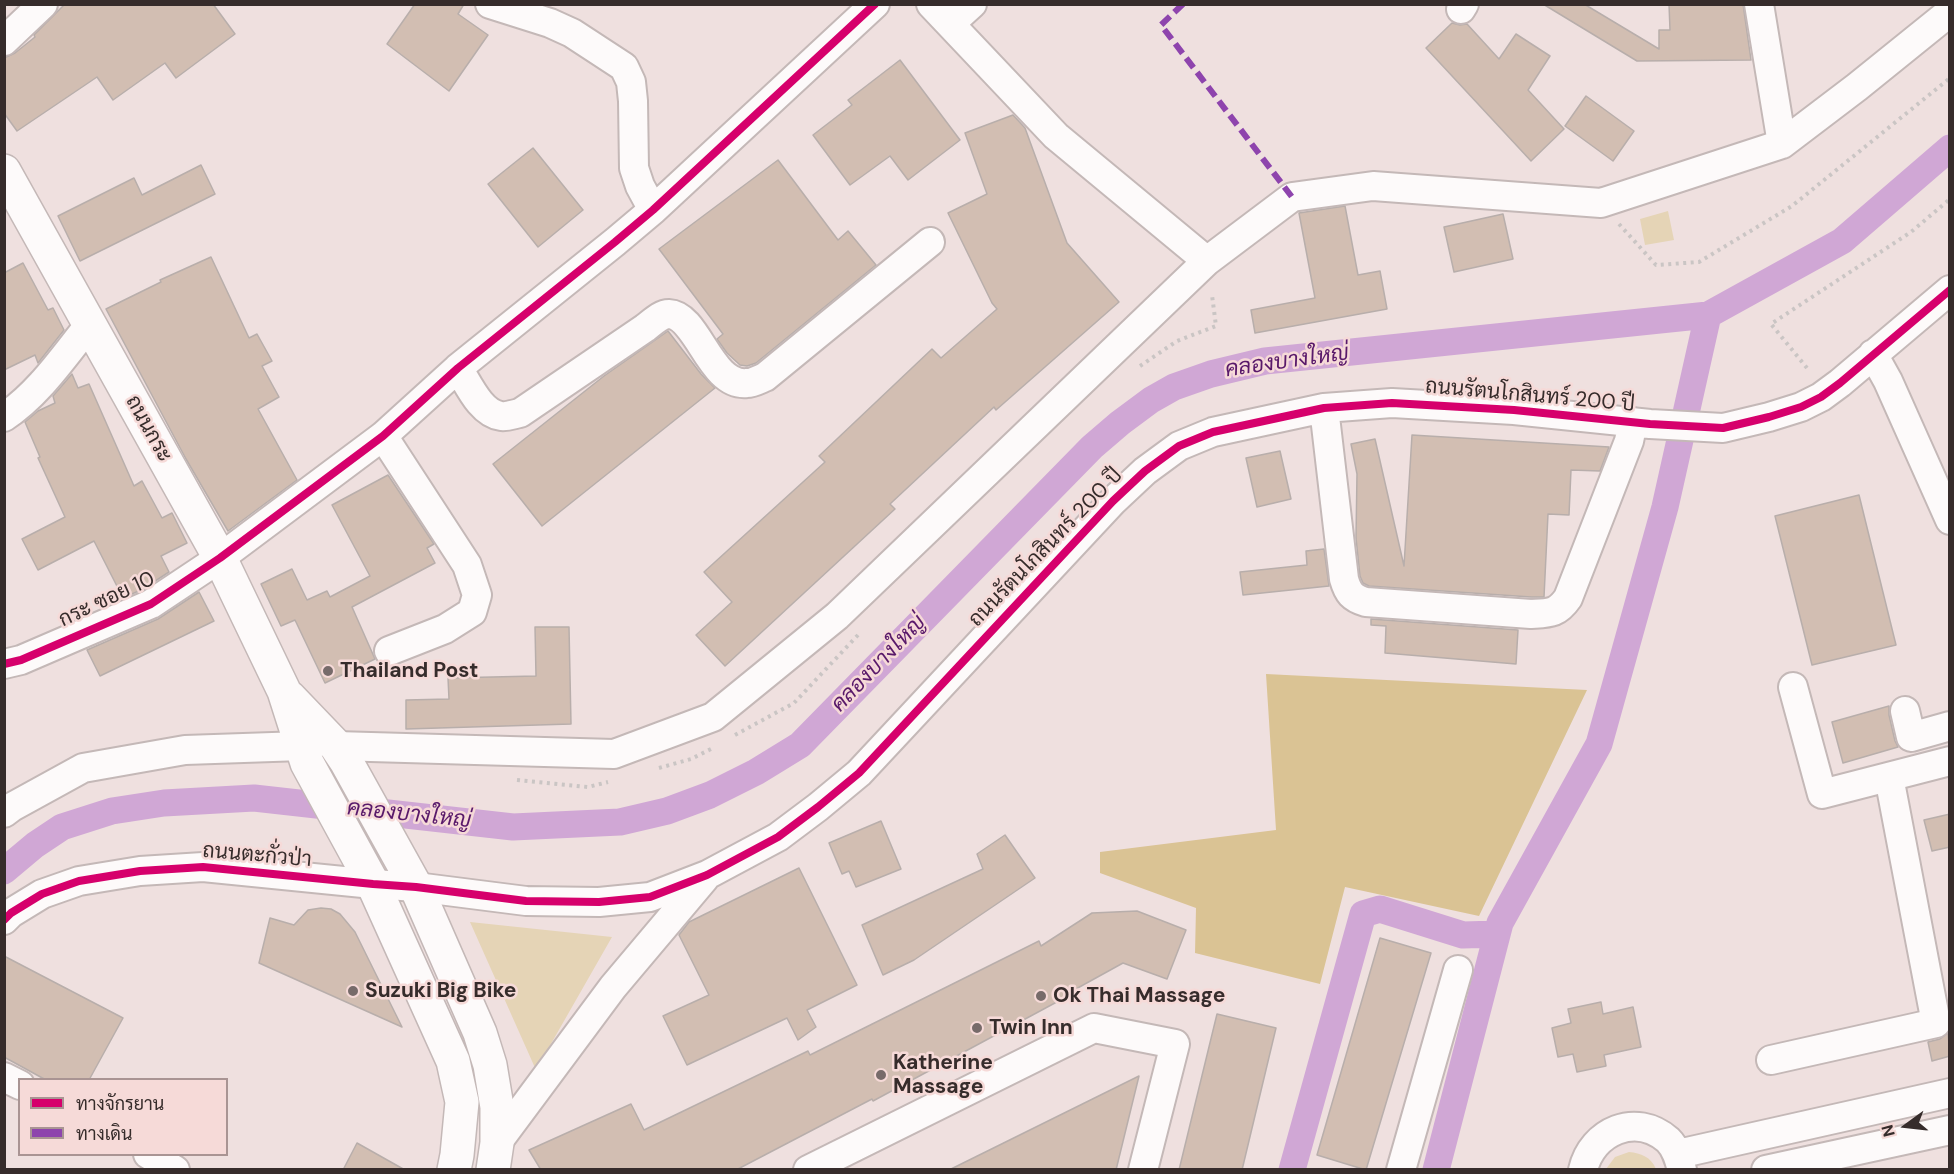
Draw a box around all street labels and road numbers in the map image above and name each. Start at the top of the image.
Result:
street label: ถนนรัตนโกสินทร์ 200 ปี [1424,374,1636,418]
street label: ถนนกระ [119,391,177,467]
street label: ถนนรัตนโกสินทร์ 200 ปี [964,464,1128,632]
street label: กระ ซอย 10 [55,567,159,633]
street label: ถนนตะกั่วป่า [201,839,313,873]

